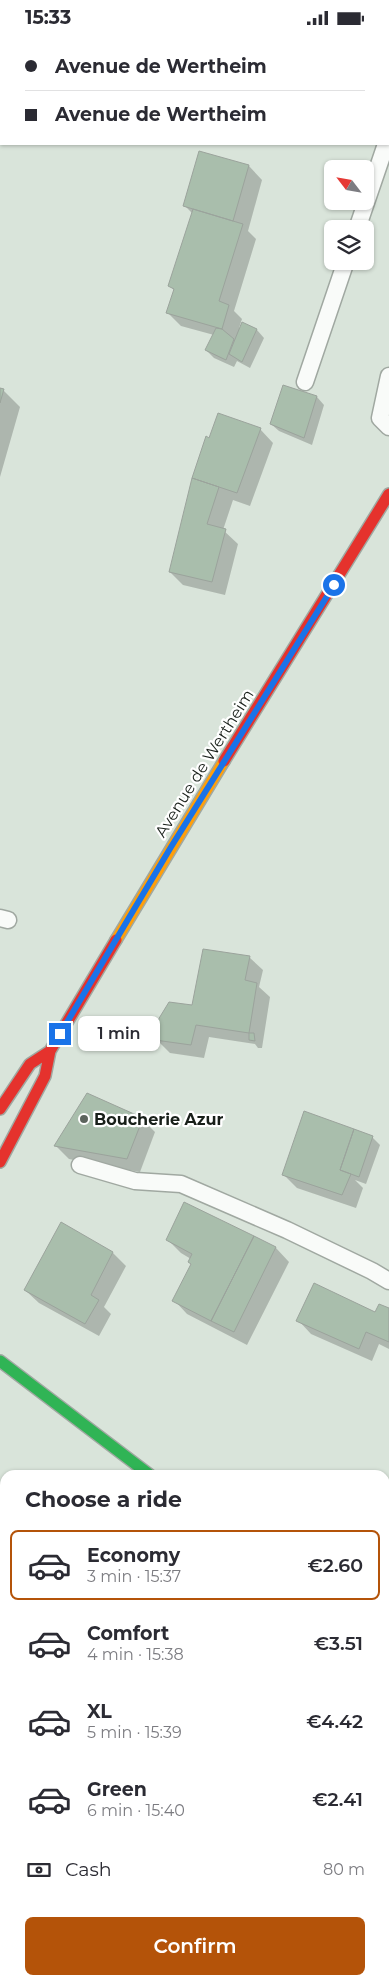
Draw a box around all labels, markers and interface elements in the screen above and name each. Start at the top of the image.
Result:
text: 15:33 [25,6,71,29]
text: Avenue de Wertheim [55,55,267,78]
text: Avenue de Wertheim [55,103,267,126]
north arrow [324,160,374,210]
map controls [324,160,374,270]
button: layers [324,220,374,270]
route start [323,574,345,596]
street label: Avenue de Wertheim [151,686,258,841]
callout: 1 min [78,1017,160,1051]
route end [49,1023,71,1045]
text: 1 min [98,1024,140,1043]
place label: Boucherie Azur [94,1110,224,1129]
marker: Boucherie Azur [78,1113,90,1125]
text: Choose a ride [25,1486,182,1513]
icon: car [27,1543,72,1588]
text: Economy [87,1544,180,1567]
text: €2.60 [307,1554,363,1577]
text: 3 min · 15:37 [87,1567,181,1586]
icon: car [27,1621,72,1666]
text: Comfort [87,1622,169,1645]
text: €3.51 [314,1632,363,1655]
text: 4 min · 15:38 [87,1645,184,1664]
icon: car [27,1699,72,1744]
text: XL [87,1700,112,1723]
text: €4.42 [306,1710,363,1733]
text: 5 min · 15:39 [87,1723,182,1742]
icon: car [27,1777,72,1822]
text: Green [87,1778,147,1801]
text: €2.41 [312,1788,363,1811]
text: 6 min · 15:40 [87,1801,185,1820]
icon: cash [25,1856,53,1884]
text: Cash [65,1858,112,1881]
text: 80 m [323,1860,365,1879]
button: Confirm [25,1917,365,1975]

